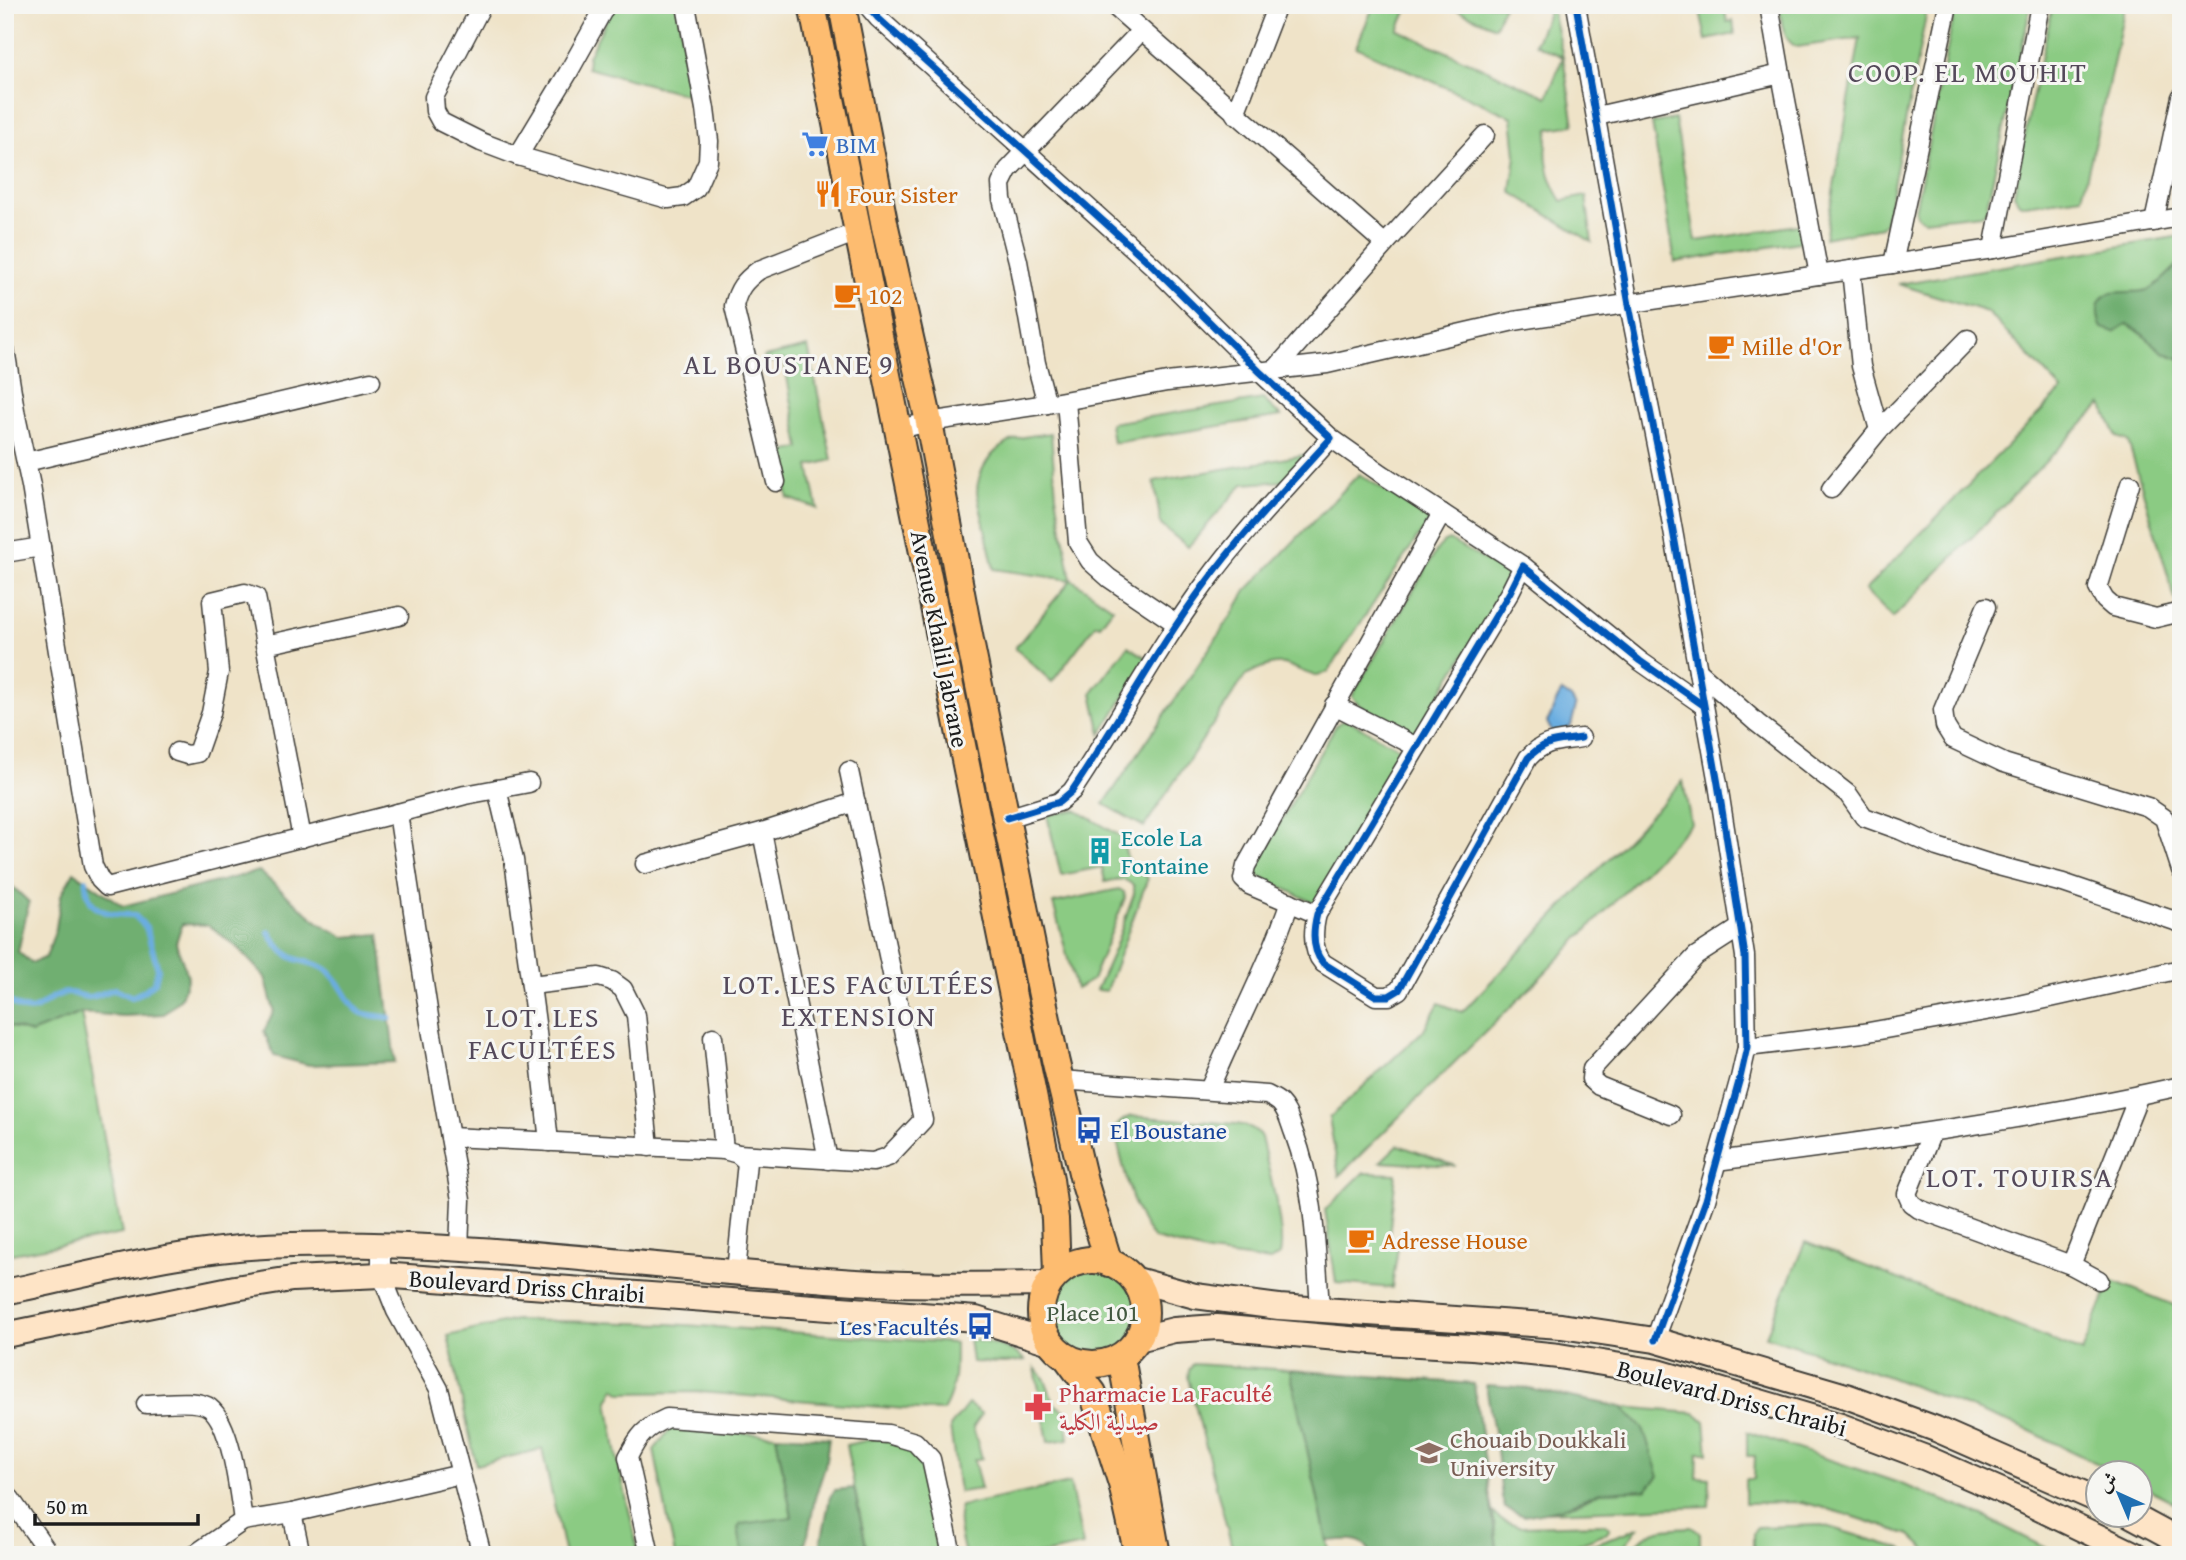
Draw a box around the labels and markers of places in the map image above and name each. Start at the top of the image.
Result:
place label: BIM [836,127,877,162]
supermarket icon: BIM [800,129,830,159]
place label: Four Sister [849,177,958,212]
restaurant icon: Four Sister [813,179,843,209]
place label: 102 [868,278,903,313]
cafe icon: 102 [832,280,862,310]
place label: Mille d'Or [1742,329,1842,364]
cafe icon: Mille d'Or [1706,331,1736,361]
place label: Ecole La Fontaine [1121,820,1209,883]
building icon: Ecole La Fontaine [1085,836,1115,866]
place label: El Boustane [1110,1113,1227,1148]
bus stop icon: El Boustane [1074,1115,1104,1145]
place label: Adresse House [1382,1223,1528,1258]
cafe icon: Adresse House [1346,1225,1376,1255]
place label: Les Facultés [839,1309,959,1344]
bus stop icon: Les Facultés [965,1311,995,1341]
place label: Pharmacie La Faculté صيدلية الكلية [1059,1376,1272,1439]
pharmacy icon: Pharmacie La Faculté صيدلية الكلية [1023,1392,1053,1422]
place label: Chouaib Doukkali University [1450,1422,1627,1485]
school or university icon: Chouaib Doukkali University [1414,1438,1444,1468]

